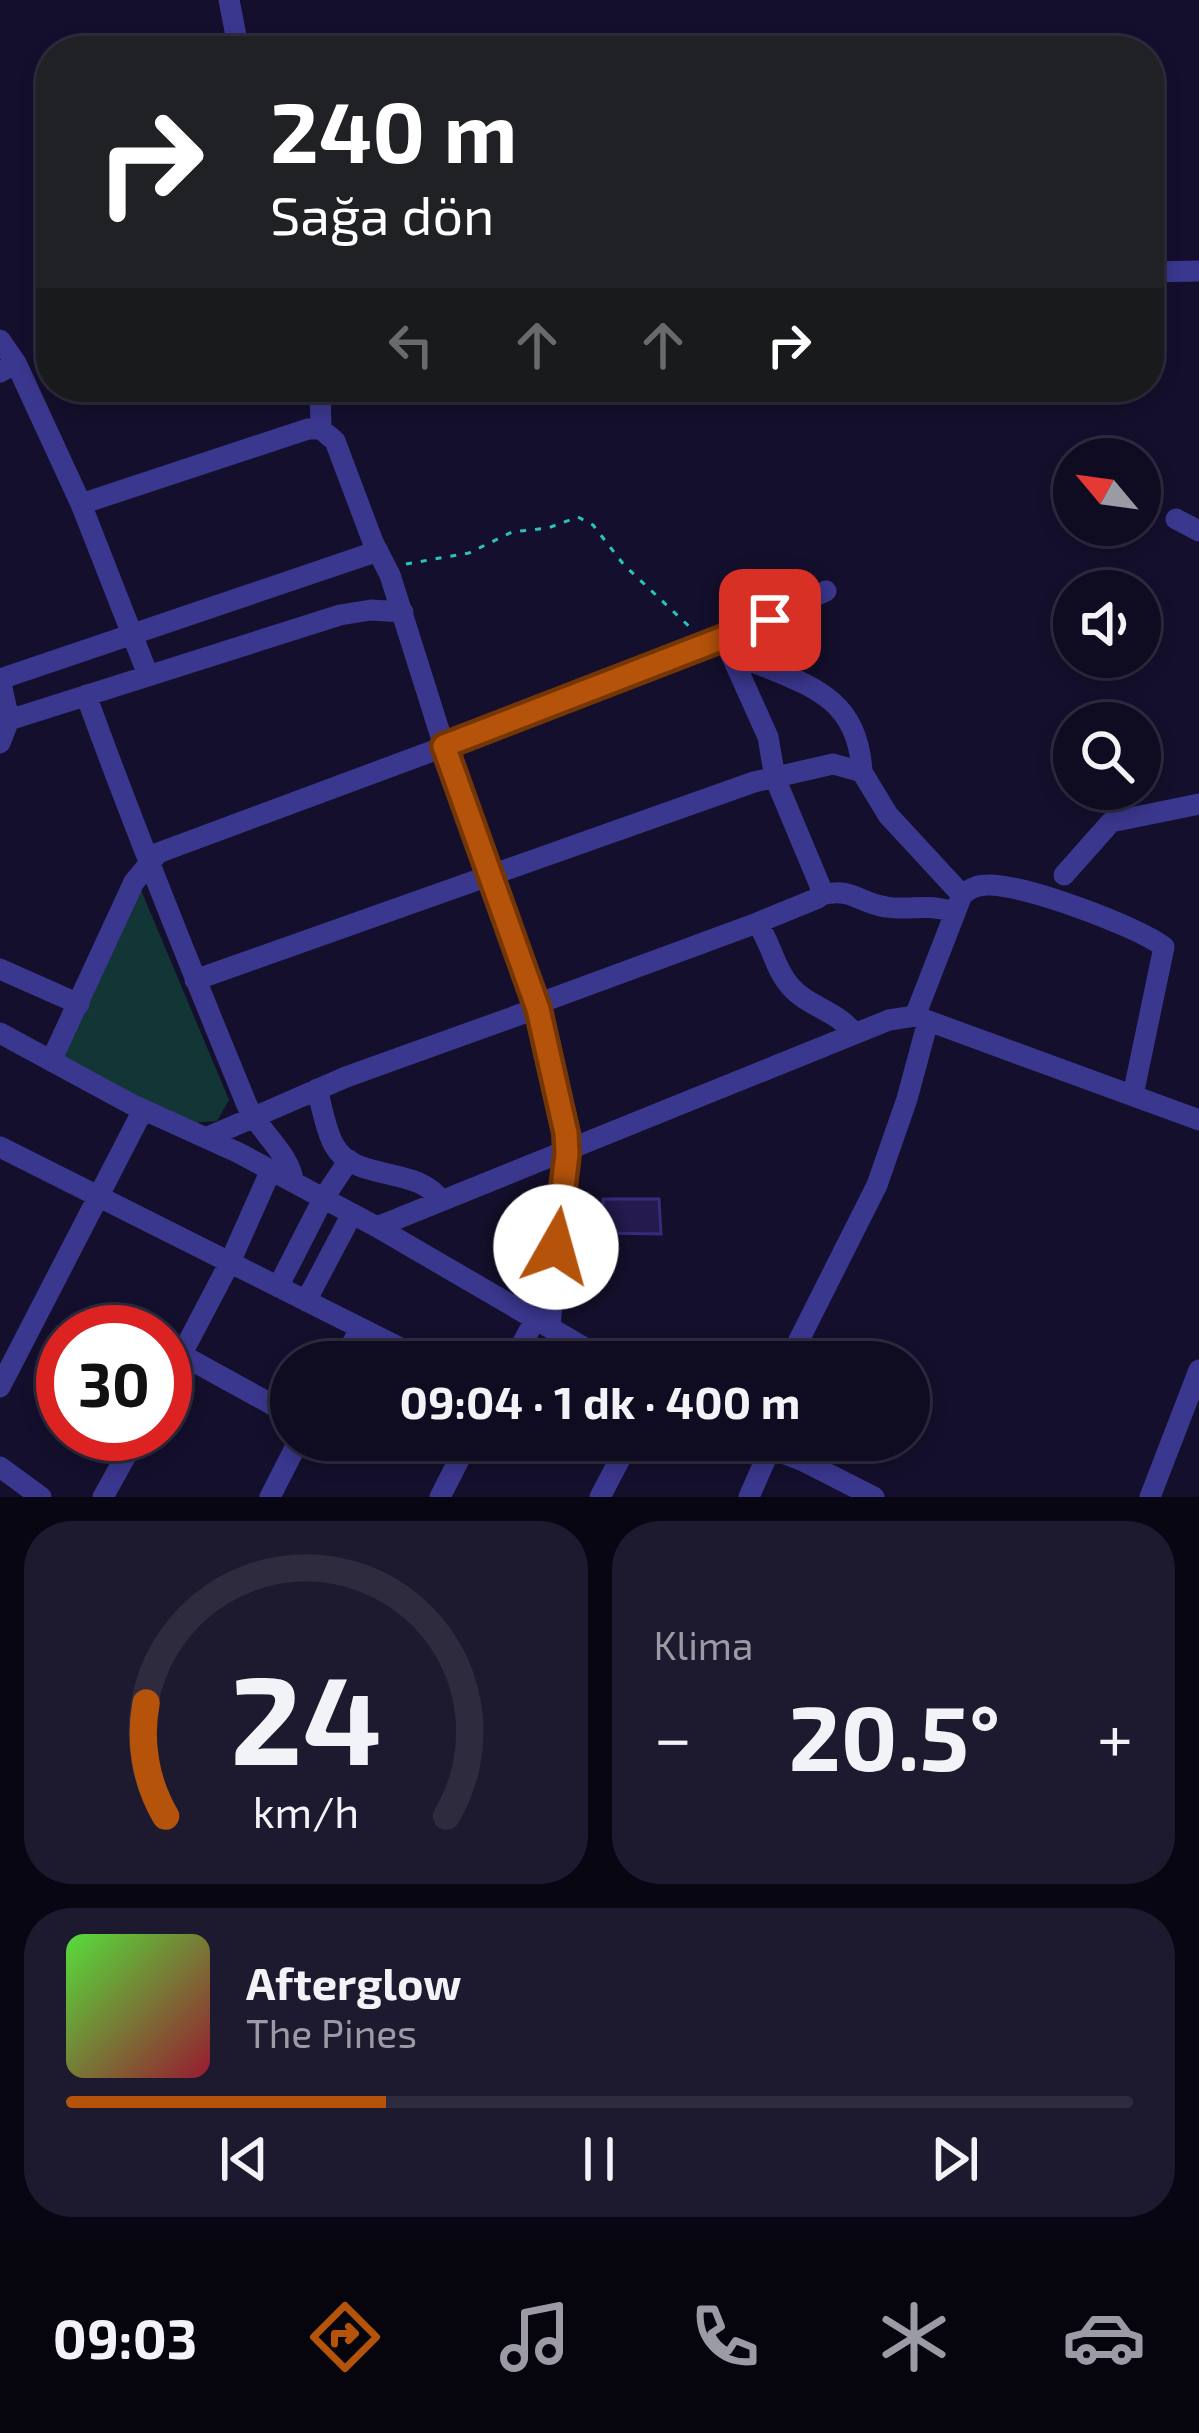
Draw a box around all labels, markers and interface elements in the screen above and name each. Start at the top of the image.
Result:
text: 240 m [270,79,517,180]
icon: right [72,84,228,240]
text: Sağa dön [270,181,494,246]
icon: left [378,312,444,378]
icon: ahead [504,312,570,378]
icon: ahead [630,312,696,378]
icon: right [756,312,822,378]
north arrow [1053,438,1161,546]
map controls [1053,438,1161,810]
pin [719,569,821,671]
button: sound [1053,570,1161,678]
icon: arrive [737,587,803,653]
button: search [1053,702,1161,810]
position arrow [493,1184,619,1310]
speed limit sign: 30 [36,1305,192,1461]
text: 09:04 · 1 dk · 400 m [400,1374,800,1428]
text: Klima [654,1621,753,1668]
text: 24 [230,1640,382,1790]
text: 20.5° [789,1681,1000,1789]
text: − [654,1696,692,1775]
text: + [1097,1696,1133,1775]
text: km/h [252,1784,359,1836]
text: Afterglow [246,1955,462,2009]
text: The Pines [246,2009,417,2056]
icon: previous [211,2126,277,2192]
icon: pause [566,2126,632,2192]
icon: next [922,2126,988,2192]
icon: directions [303,2295,387,2379]
icon: music [493,2295,577,2379]
icon: phone [683,2295,767,2379]
icon: climate [872,2295,956,2379]
icon: car [1062,2295,1146,2379]
text: 09:03 [53,2305,197,2370]

